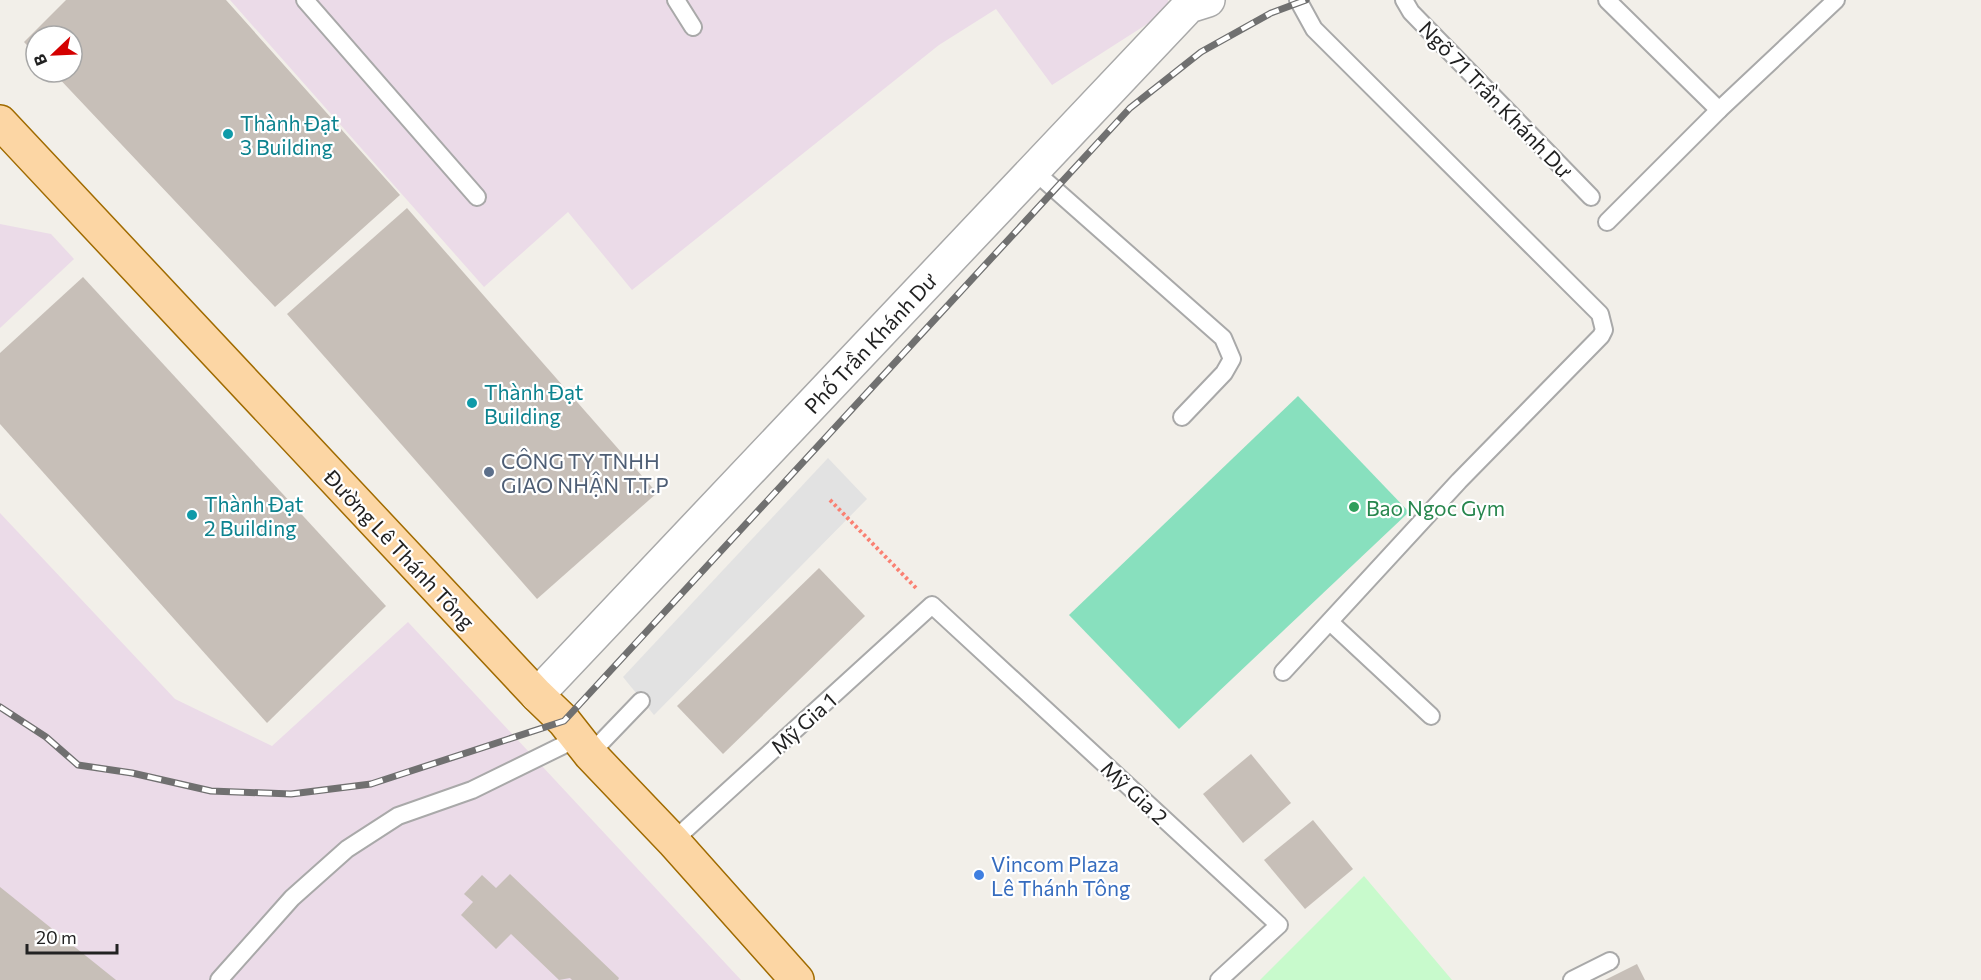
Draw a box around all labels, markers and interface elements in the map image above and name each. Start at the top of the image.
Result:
street label: Ngõ 71 Trần Khánh Dư [1415,15,1578,183]
north arrow [24,24,84,84]
text: B [29,51,51,69]
place label: Thành Đạt 3 Building [240,110,339,159]
marker: Thành Đạt 3 Building [221,127,235,141]
street label: Phố Trần Khánh Dư [799,267,942,418]
place label: Thành Đạt Building [484,379,583,428]
marker: Thành Đạt Building [465,396,479,410]
place label: CÔNG TY TNHH GIAO NHẬN T.T.P [501,448,669,497]
street label: Đường Lê Thánh Tông [319,463,480,634]
marker: CÔNG TY TNHH GIAO NHẬN T.T.P [482,465,496,479]
place label: Thành Đạt 2 Building [204,491,303,540]
place label: Bao Ngoc Gym [1366,495,1505,520]
marker: Bao Ngoc Gym [1347,500,1361,514]
marker: Thành Đạt 2 Building [185,508,199,522]
street label: Mỹ Gia 1 [765,687,841,759]
street label: Mỹ Gia 2 [1097,755,1173,829]
place label: Vincom Plaza Lê Thánh Tông [991,851,1130,900]
marker: Vincom Plaza Lê Thánh Tông [972,868,986,882]
scale bar [27,917,117,955]
text: 20 m [36,926,77,948]

